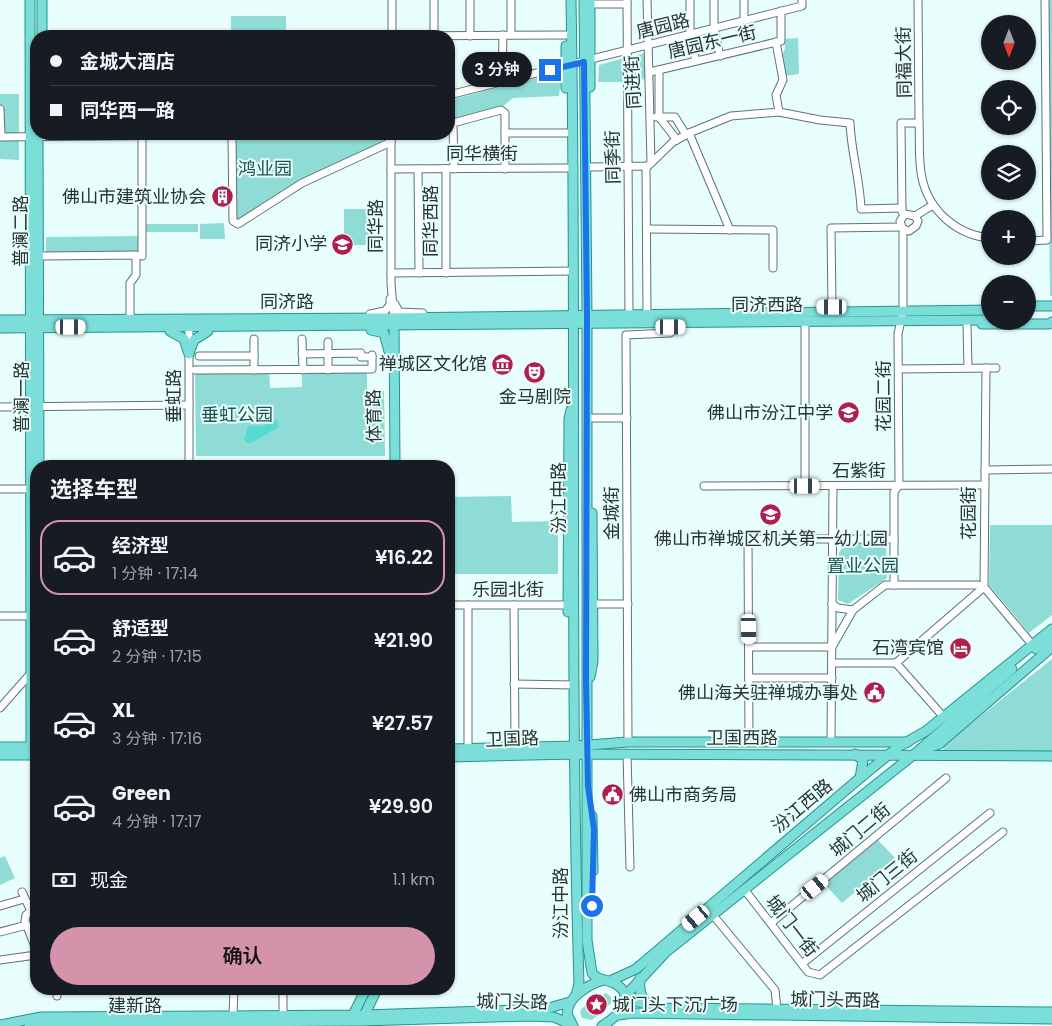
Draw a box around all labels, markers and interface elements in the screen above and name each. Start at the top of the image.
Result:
street label: 唐园路 [634,7,692,44]
north arrow [981,15,1036,70]
map controls [981,15,1036,330]
street label: 唐园东一街 [665,19,759,64]
street label: 同福大街 [890,26,917,98]
text: 金城大酒店 [80,48,175,75]
callout: 3 分钟 [462,52,532,88]
street label: 同进街 [619,54,646,110]
text: 3 分钟 [474,58,520,81]
route end [539,59,561,81]
button: locate [981,80,1036,135]
text: 同华西一路 [80,97,175,124]
street label: 同季街 [600,130,625,184]
street label: 同华横街 [446,141,518,166]
button: layers [981,145,1036,200]
park label: 鸿业园 [238,156,292,181]
place label: 佛山市建筑业协会 [62,184,206,209]
building icon: 佛山市建筑业协会 [210,185,234,209]
street label: 同华西路 [418,185,443,257]
street label: 普澜二路 [8,195,33,267]
street label: 同华路 [363,199,388,253]
button: + [981,210,1036,265]
place label: 同济小学 [255,231,327,256]
school or university icon: 同济小学 [331,232,355,256]
button: − [981,275,1036,330]
street label: 同济路 [260,289,314,314]
street label: 同济西路 [731,292,803,317]
car [817,300,847,315]
car [56,320,86,335]
car [656,320,686,335]
place label: 禅城区文化馆 [379,351,487,376]
museum icon: 禅城区文化馆 [491,352,515,376]
theatre icon: 金马剧院 [523,360,547,384]
street label: 花园二街 [871,360,896,432]
street label: 普澜一路 [9,361,34,433]
street label: 垂虹路 [161,369,186,423]
place label: 金马剧院 [499,384,571,409]
street label: 体育路 [361,389,386,443]
place label: 佛山市汾江中学 [707,400,833,425]
school or university icon: 佛山市汾江中学 [837,401,861,425]
park label: 垂虹公园 [201,402,273,427]
street label: 石紫街 [832,458,886,483]
street label: 汾江中路 [546,462,571,534]
text: 选择车型 [50,474,138,505]
car [790,479,820,494]
street label: 金城街 [599,486,624,540]
street label: 花园街 [956,486,981,540]
school or university icon: 佛山市禅城区机关第一幼儿园 [759,502,783,526]
place label: 佛山市禅城区机关第一幼儿园 [654,526,888,551]
text: 经济型 [112,532,169,559]
icon: car [52,535,97,580]
text: ¥16.22 [375,544,433,571]
park label: 置业公园 [827,553,899,578]
text: 1 分钟 · 17:14 [112,562,198,585]
street label: 乐园北街 [472,577,544,602]
car [741,614,756,644]
text: 舒适型 [112,615,169,642]
icon: car [52,618,97,663]
text: ¥21.90 [374,627,433,654]
place label: 石湾宾馆 [872,635,944,660]
hotel icon: 石湾宾馆 [948,636,972,660]
text: 2 分钟 · 17:15 [112,645,202,668]
place label: 佛山海关驻禅城办事处 [678,680,858,705]
public building icon: 佛山海关驻禅城办事处 [862,681,886,705]
text: XL [112,697,135,724]
icon: car [52,701,97,746]
text: ¥27.57 [372,710,433,737]
street label: 卫国路 [485,725,539,752]
street label: 卫国西路 [706,725,778,750]
text: 3 分钟 · 17:16 [112,727,202,750]
street label: 汾江西路 [766,773,837,838]
text: Green [112,780,171,807]
place label: 佛山市商务局 [629,782,737,807]
public building icon: 佛山市商务局 [601,783,625,807]
icon: car [52,784,97,829]
text: ¥29.90 [369,793,433,820]
street label: 城门二街 [824,797,895,862]
text: 4 分钟 · 17:17 [112,810,201,833]
street label: 城门三街 [851,843,923,908]
icon: cash [50,866,78,894]
text: 现金 [90,867,128,894]
street label: 汾江中路 [548,867,573,939]
text: 1.1 km [392,868,435,891]
car [798,872,831,902]
street label: 城门一街 [760,890,824,962]
route start [581,895,603,917]
car [679,903,712,933]
button: 确认 [50,927,435,985]
street label: 城门头西路 [790,986,880,1013]
street label: 城门头路 [476,988,548,1015]
place label: 城门头下沉广场 [612,992,738,1017]
street label: 建新路 [108,993,162,1018]
place icon: 城门头下沉广场 [584,993,608,1017]

